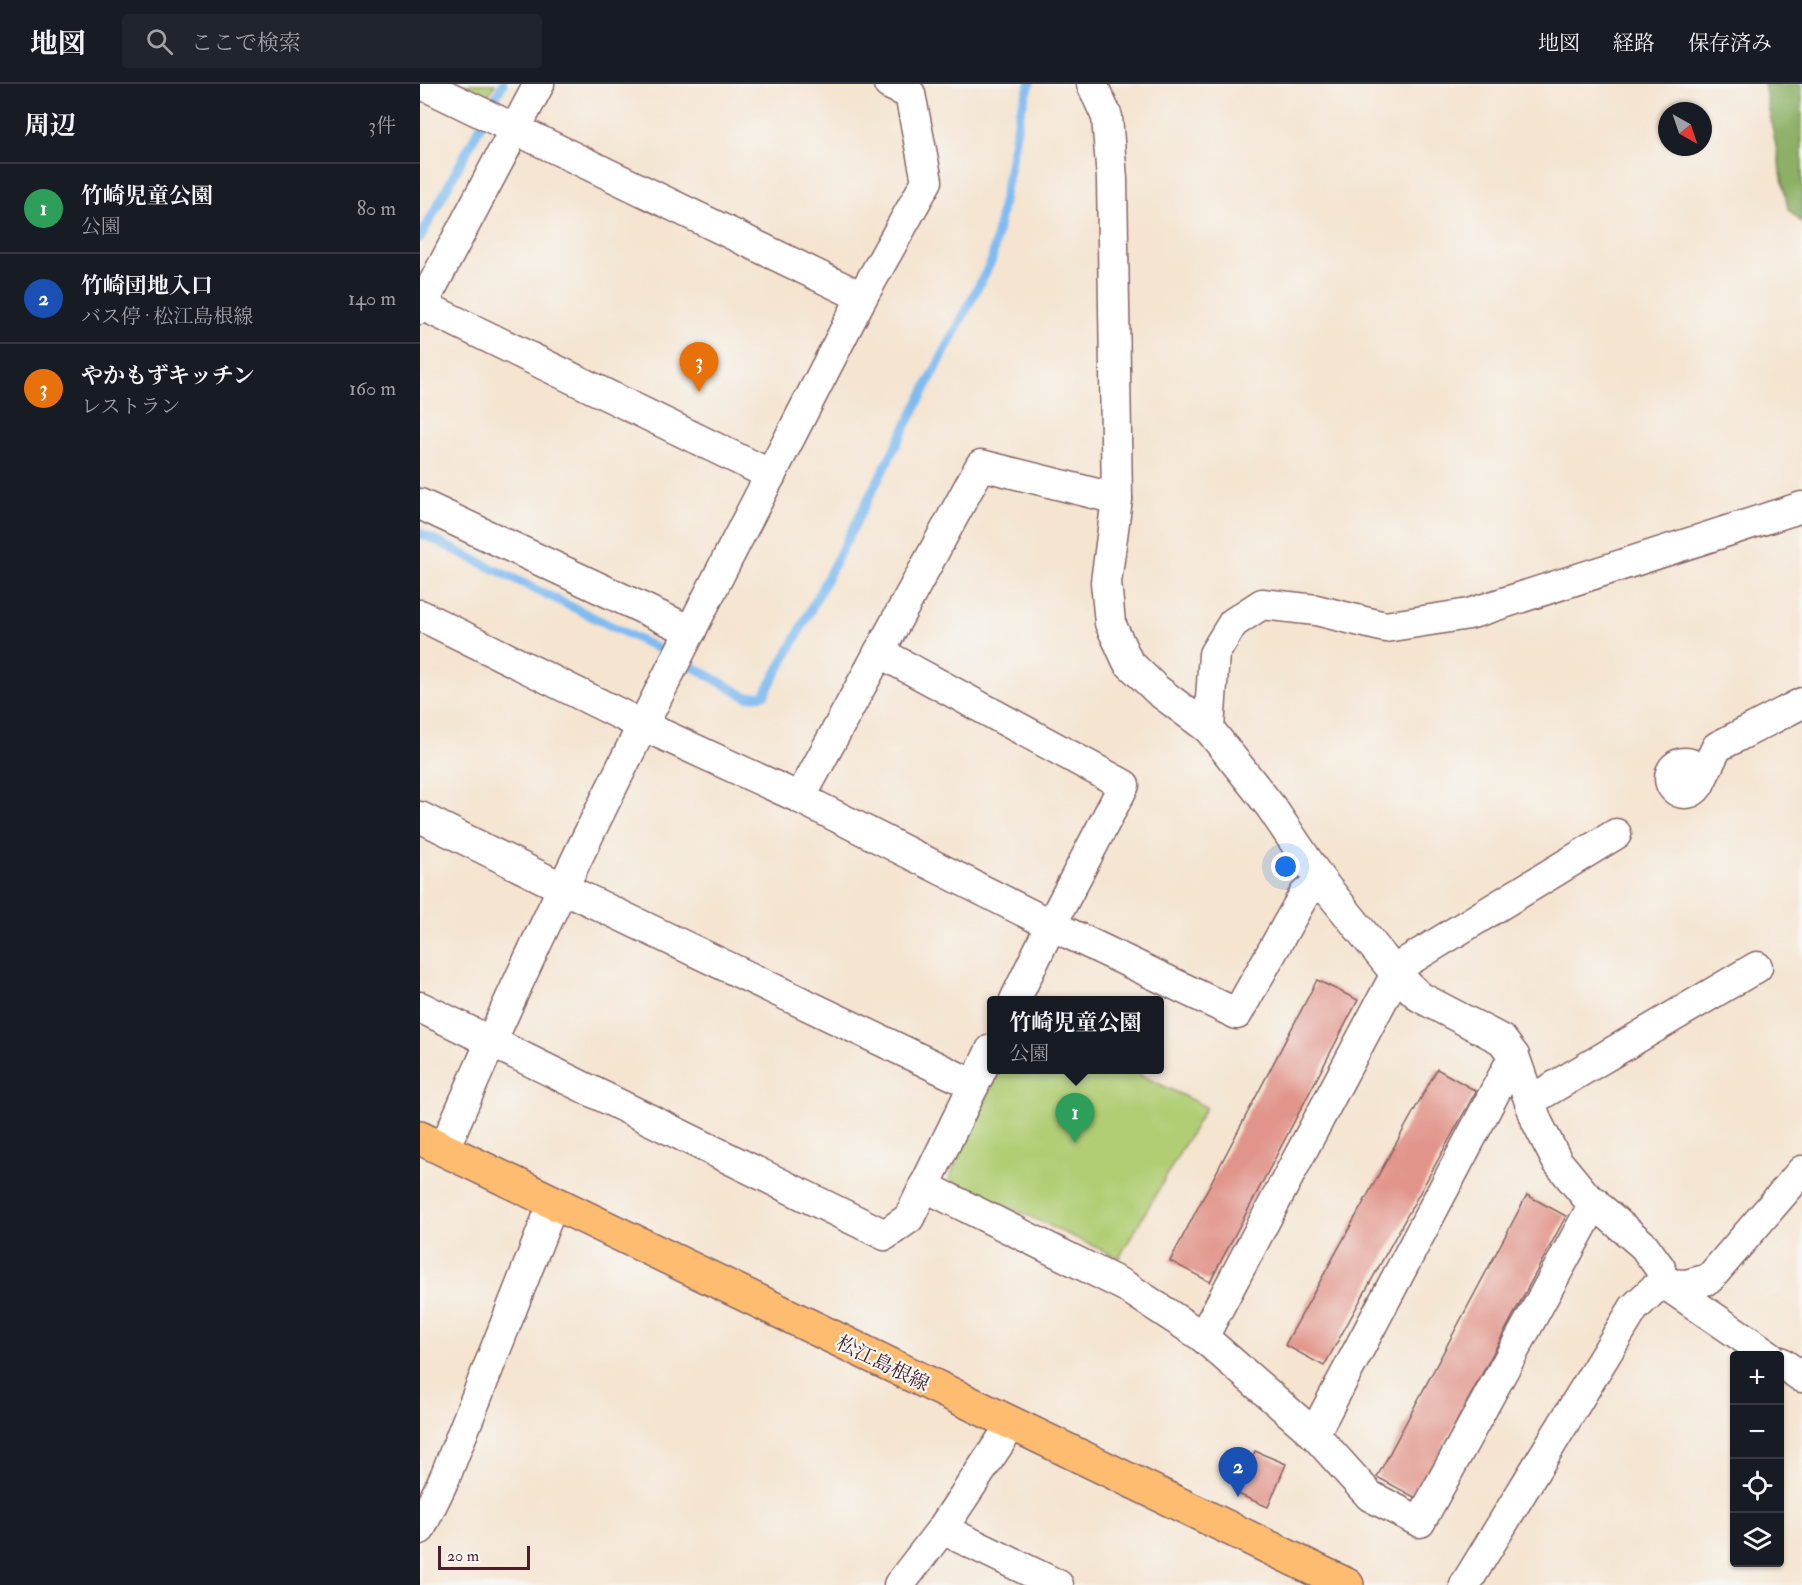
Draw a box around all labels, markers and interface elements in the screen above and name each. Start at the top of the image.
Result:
search box [122,14,542,68]
icon: search [143,25,176,58]
text: 地図 [30,27,86,62]
text: ここで検索 [191,29,301,57]
text: 地図 [1538,30,1580,57]
text: 経路 [1613,30,1655,57]
text: 保存済み [1688,30,1772,57]
north arrow [1658,102,1712,156]
text: 周辺 [24,110,76,142]
text: 3件 [368,113,396,138]
text: 竹崎児童公園 [81,182,213,210]
text: 1 [40,196,47,221]
text: 80 m [357,196,396,221]
text: 公園 [81,214,121,239]
text: 竹崎団地入口 [81,272,213,300]
text: 2 [38,286,49,311]
text: 140 m [348,286,396,311]
text: バス停 · 松江島根線 [81,304,253,329]
pin: 3 [680,342,718,392]
text: やかもずキッチン [81,362,255,390]
text: 3 [40,376,47,401]
text: 160 m [349,376,396,401]
text: レストラン [81,394,180,419]
your location [1271,852,1300,881]
popup [987,996,1164,1074]
text: 竹崎児童公園 [1009,1009,1142,1037]
text: 公園 [1009,1041,1049,1066]
pin: 1 [1056,1094,1094,1143]
street label: 松江島根線 [832,1330,933,1397]
map controls [1730,1351,1784,1567]
button: + [1730,1351,1784,1405]
button: − [1730,1405,1784,1459]
pin: 2 [1218,1448,1258,1497]
button: locate [1730,1459,1784,1513]
button: layers [1730,1513,1784,1567]
scale bar [438,1543,530,1570]
text: 20 m [447,1546,479,1566]

